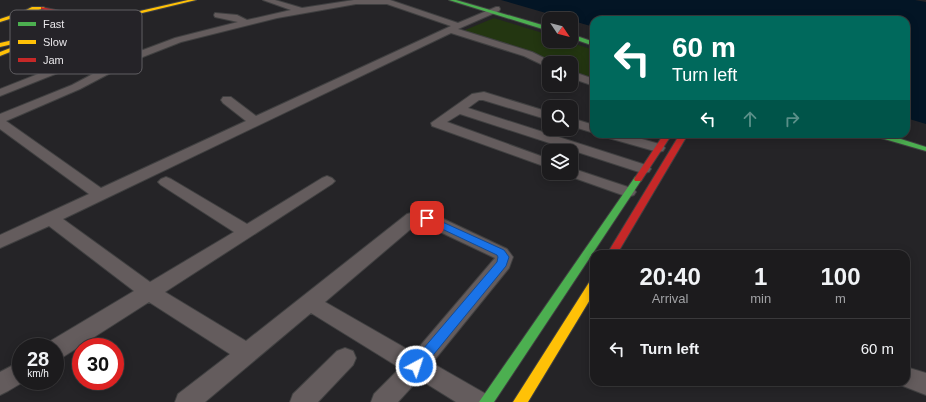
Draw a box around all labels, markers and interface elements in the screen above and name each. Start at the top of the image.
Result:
legend [10,10,142,74]
north arrow [542,12,578,48]
map controls [542,12,578,180]
text: Fast [43,18,64,30]
icon: left [606,32,658,84]
text: 60 m [672,32,736,63]
text: Slow [43,36,67,48]
text: Jam [43,54,64,66]
button: sound [542,56,578,92]
text: Turn left [672,65,737,85]
button: search [542,100,578,136]
icon: left [697,108,719,130]
icon: ahead [739,108,761,130]
icon: right [781,108,803,130]
button: layers [542,144,578,180]
pin [410,201,444,235]
icon: arrive [416,207,438,229]
text: 20:40 [639,263,701,290]
text: 1 [754,263,767,290]
text: 100 [821,263,861,290]
text: Arrival [652,291,689,306]
text: min [750,291,771,306]
text: m [835,291,846,306]
speed limit sign: 30 [72,338,124,390]
icon: left [606,338,628,360]
text: Turn left [640,340,699,357]
text: 60 m [861,340,894,357]
position arrow [395,345,437,387]
text: 28 [27,348,49,370]
text: km/h [27,368,49,379]

